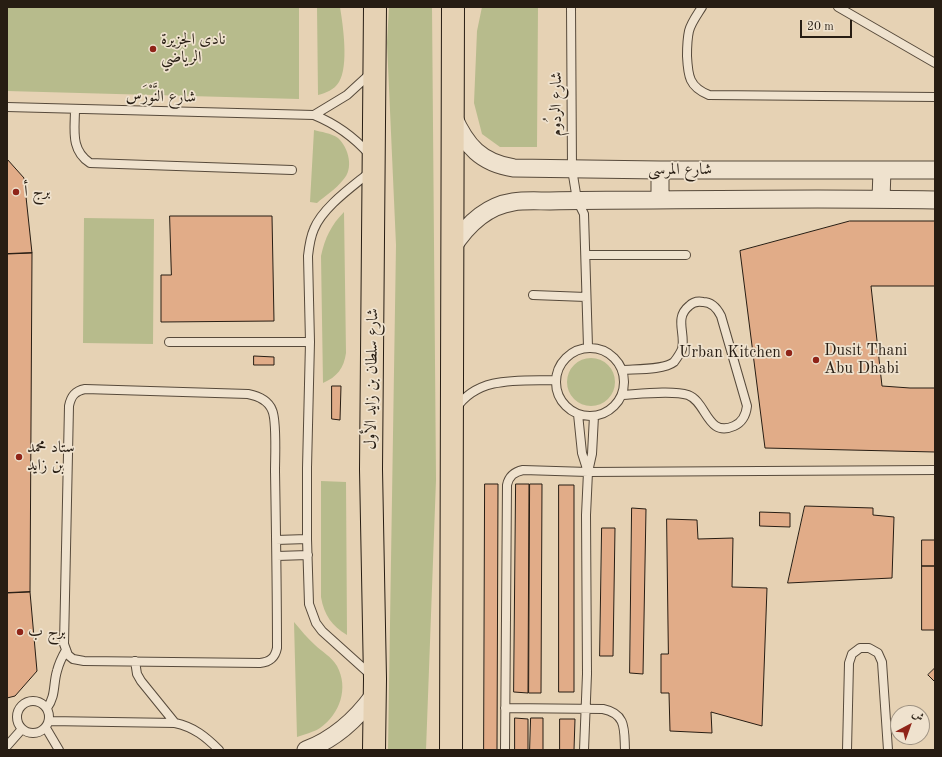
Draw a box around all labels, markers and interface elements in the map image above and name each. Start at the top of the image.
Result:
scale bar [802,12,854,38]
text: 20 m [807,21,834,33]
place label: نادى الجزيرة الرياضي [161,30,225,68]
marker: نادى الجزيرة الرياضي [148,44,158,54]
street label: شارع الردُوم [547,72,567,136]
street label: شارع النَّوْرَس [126,87,196,107]
street label: شارع المرسى [648,160,712,180]
place label: برج أ [24,182,50,202]
marker: برج أ [11,187,21,197]
street label: شارع سلطان بن زايد الأول [361,308,383,450]
place label: Dusit Thani Abu Dhabi [824,341,907,379]
place label: Urban Kitchen [679,343,781,363]
marker: Urban Kitchen [784,348,794,358]
marker: Dusit Thani Abu Dhabi [811,355,821,365]
place label: ستاد محمد بن زايد [27,438,75,476]
marker: ستاد محمد بن زايد [14,452,24,462]
place label: برج ب [28,622,65,642]
marker: برج ب [15,627,25,637]
north arrow [890,705,930,745]
text: ش [910,709,925,724]

